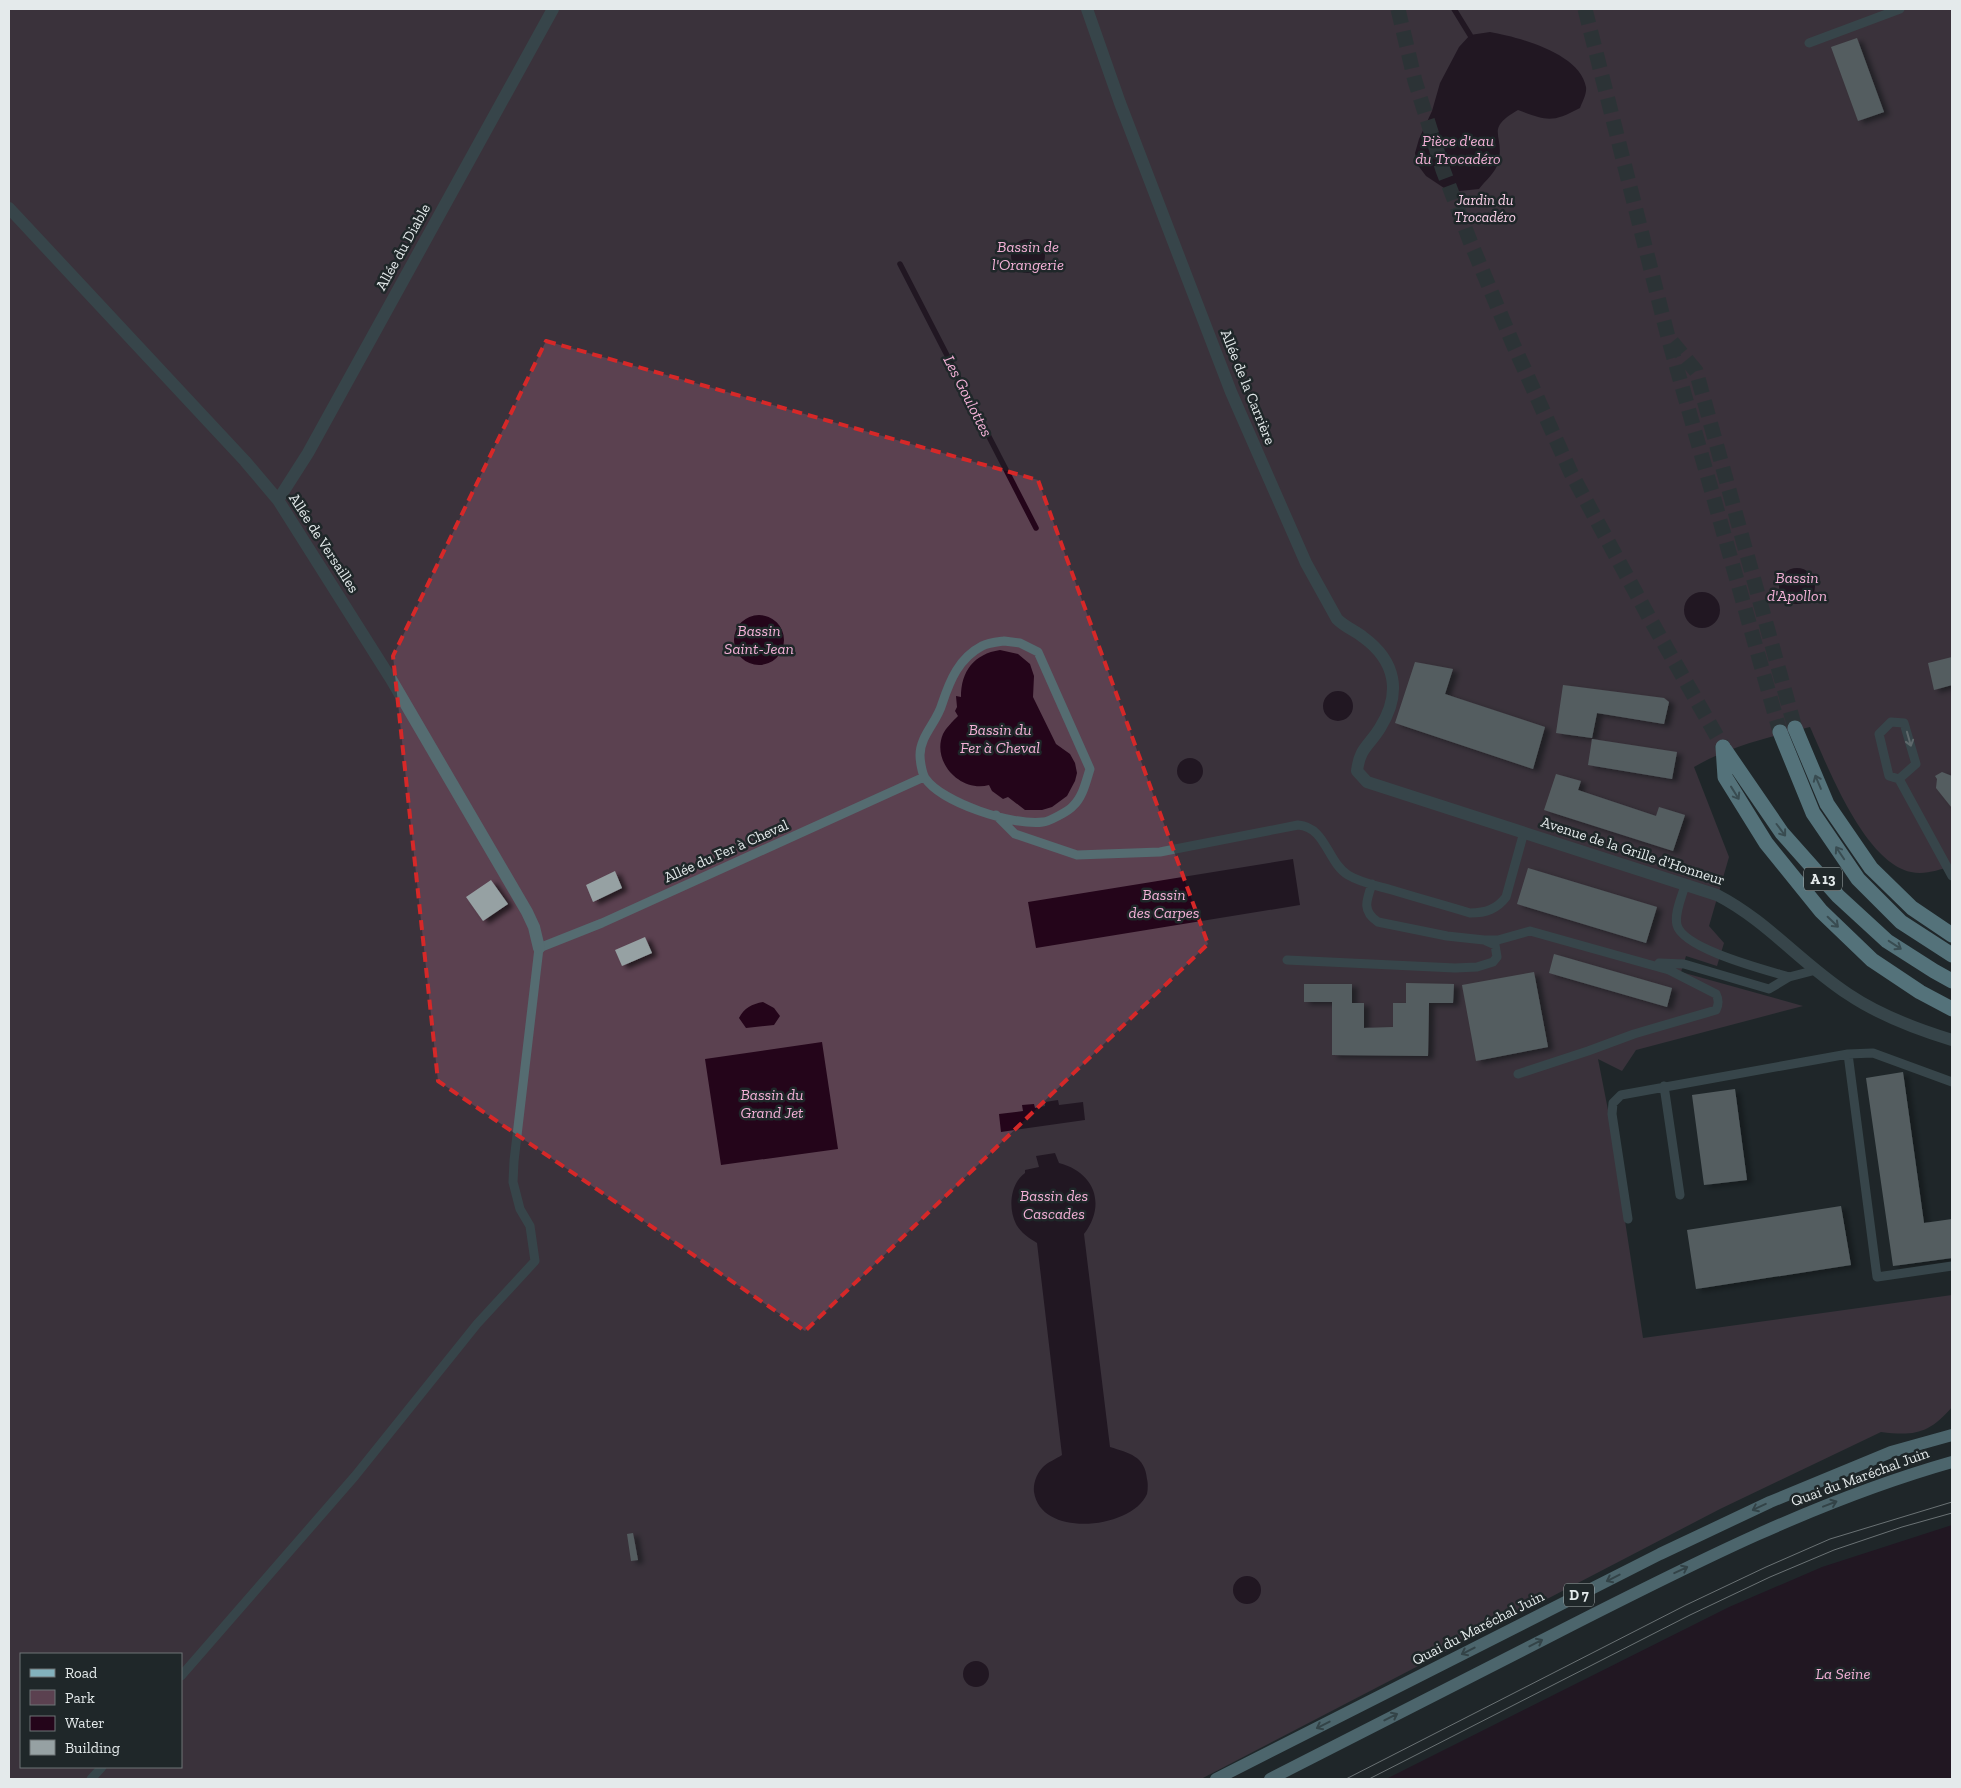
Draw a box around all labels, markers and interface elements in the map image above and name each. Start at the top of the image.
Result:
water label: Pièce d'eau du Trocadéro [1415,131,1501,168]
park label: Jardin du Trocadéro [1454,191,1516,226]
street label: Allée du Diable [372,201,434,293]
water label: Bassin de l'Orangerie [992,237,1064,274]
street label: Allée de la Carrière [1217,327,1279,447]
water label: Les Goulottes [939,352,997,440]
street label: Allée de Versailles [285,490,363,596]
water label: Bassin d'Apollon [1767,568,1827,605]
water label: Bassin Saint-Jean [724,621,794,658]
water label: Bassin du Fer à Cheval [960,720,1040,757]
one-way arrow [1905,731,1914,747]
one-way arrow [1813,775,1823,790]
one-way arrow [1730,786,1740,800]
street label: Avenue de la Grille d'Honneur [1539,813,1727,889]
street label: Allée du Fer à Cheval [661,815,791,887]
one-way arrow [1776,823,1786,837]
one-way arrow [1835,846,1845,860]
road number: A 13 [1804,868,1842,891]
water label: Bassin des Carpes [1128,885,1200,922]
one-way arrow [1827,916,1839,928]
one-way arrow [1888,940,1902,951]
water label: Bassin du Grand Jet [740,1085,804,1122]
water label: Bassin des Cascades [1020,1186,1088,1223]
street label: Quai du Maréchal Juin [1789,1444,1932,1510]
one-way arrow [1821,1499,1837,1508]
one-way arrow [1752,1503,1767,1512]
one-way arrow [1673,1565,1688,1574]
one-way arrow [1606,1574,1621,1583]
road number: D 7 [1564,1584,1594,1606]
street label: Quai du Maréchal Juin [1409,1587,1547,1669]
one-way arrow [1528,1638,1543,1647]
one-way arrow [1461,1647,1476,1656]
legend [20,1653,182,1768]
text: Road [65,1664,98,1682]
water label: La Seine [1816,1664,1870,1683]
text: Park [65,1689,95,1707]
one-way arrow [1384,1712,1399,1722]
text: Water [65,1714,105,1732]
one-way arrow [1316,1721,1331,1730]
text: Building [65,1739,120,1757]

